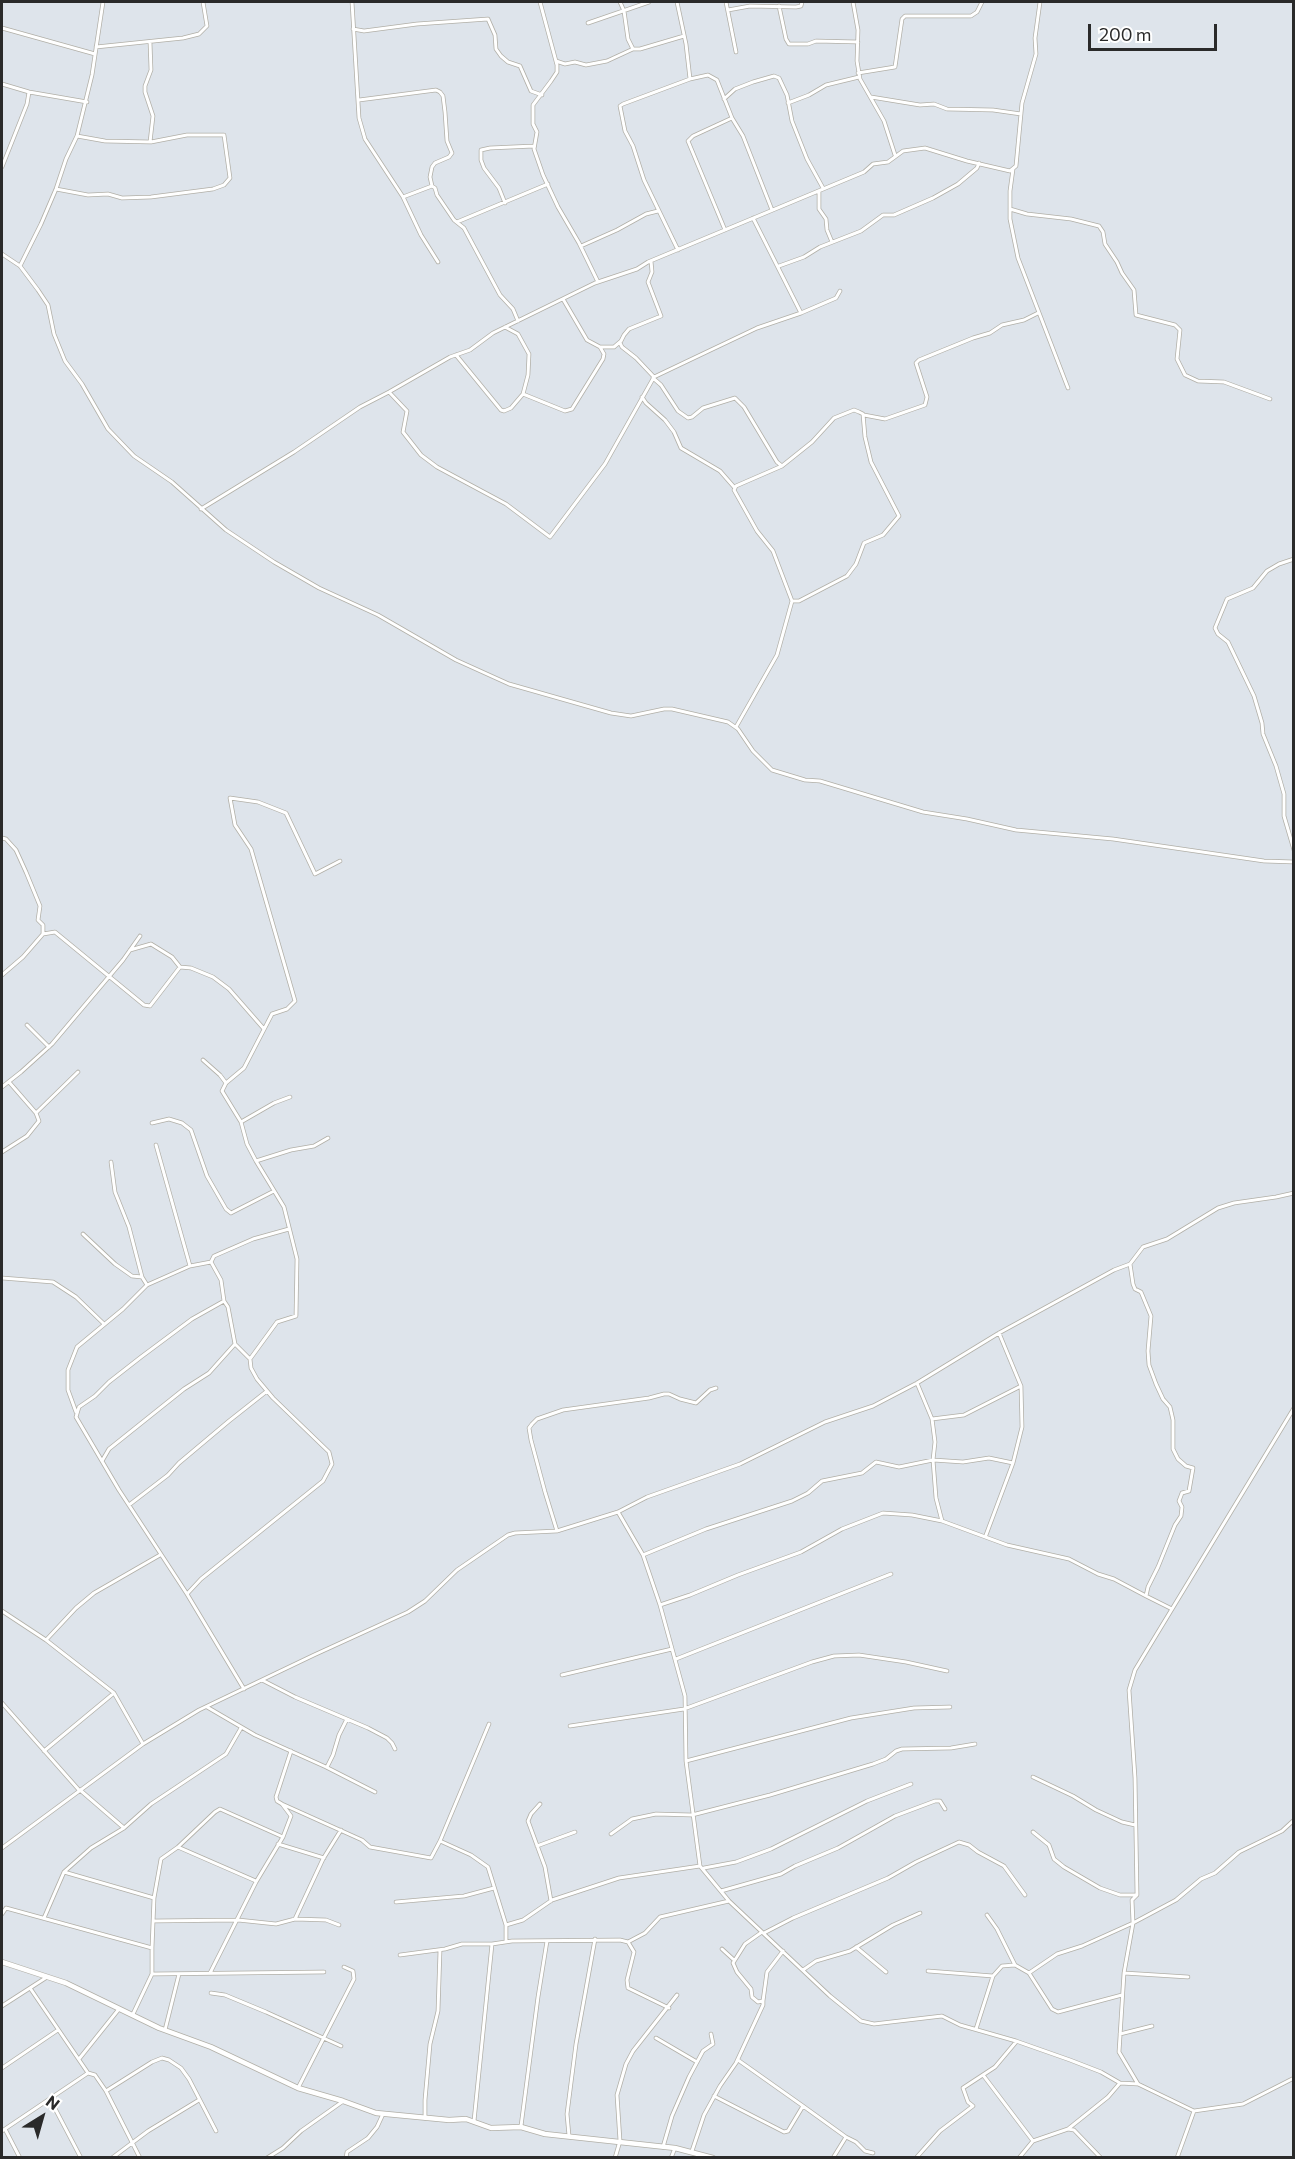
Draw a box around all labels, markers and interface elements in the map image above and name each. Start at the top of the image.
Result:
scale bar [1091,12,1220,50]
text: 200 m [1099,23,1152,45]
north arrow [12,2087,72,2147]
text: N [43,2091,64,2113]

